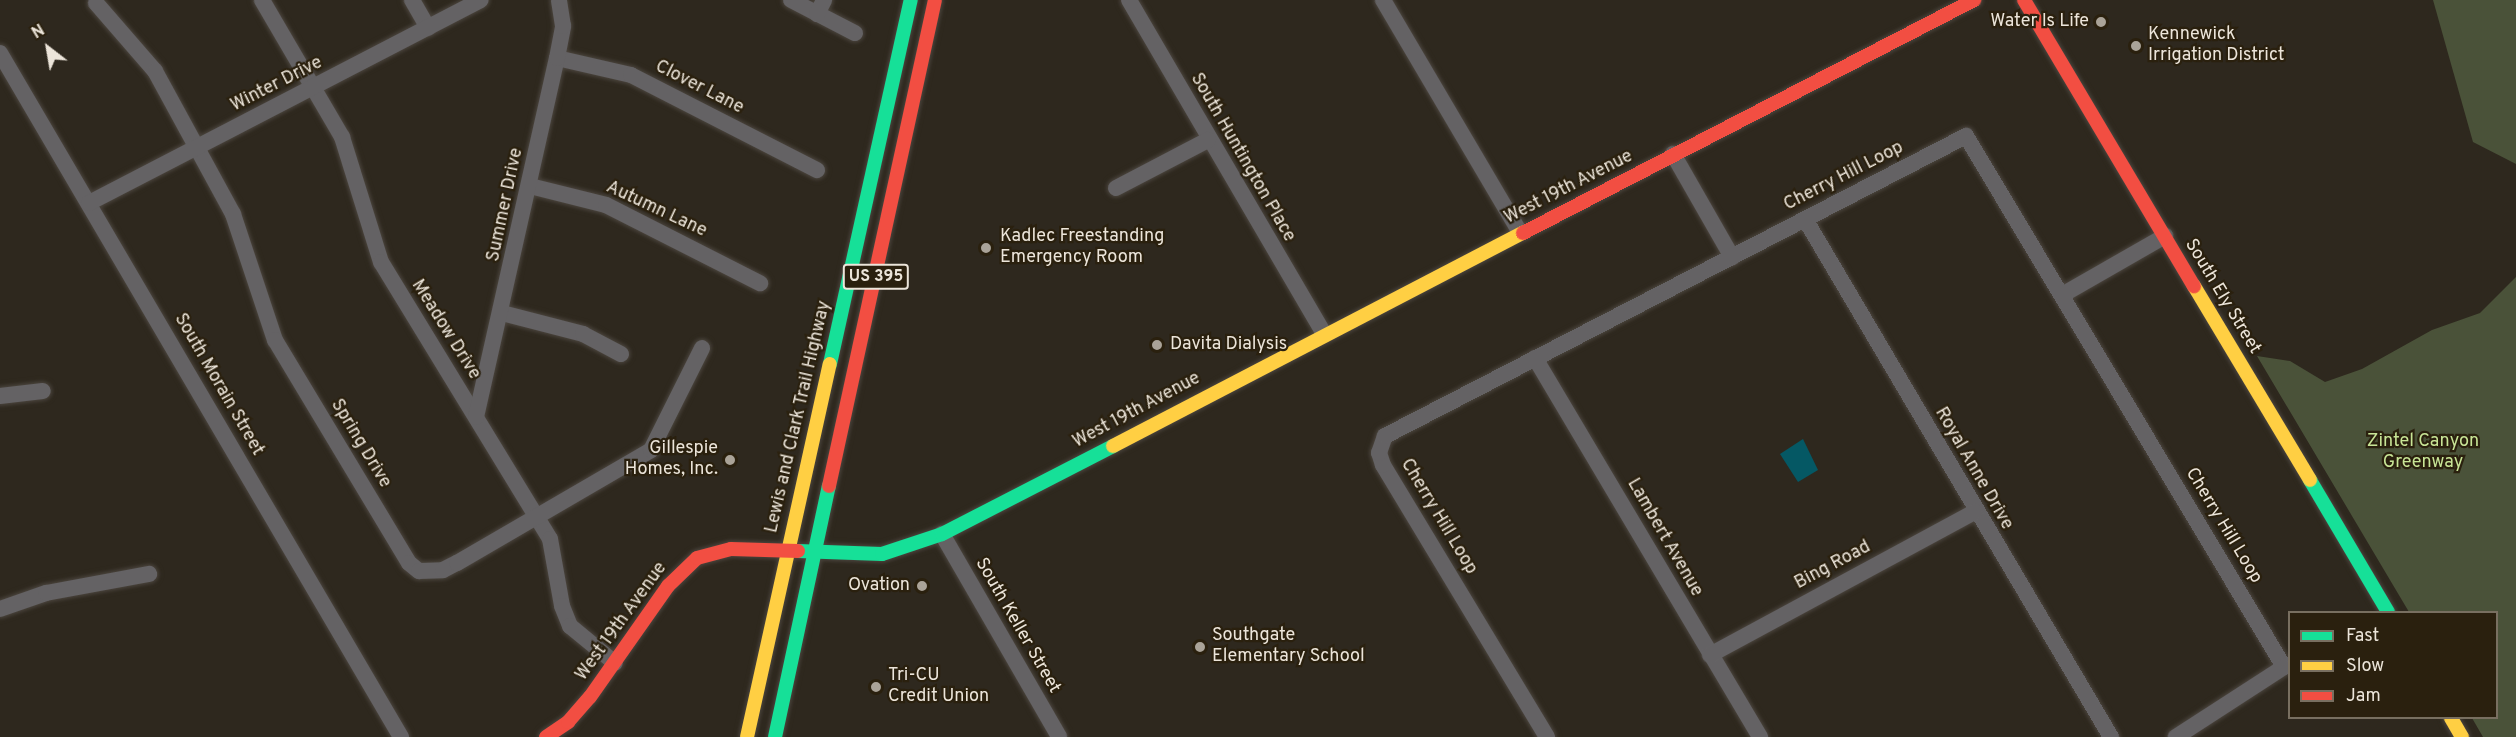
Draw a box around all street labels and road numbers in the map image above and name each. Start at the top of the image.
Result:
street label: Winter Drive [228,53,326,117]
street label: Clover Lane [651,56,747,120]
street label: South Huntington Place [1185,70,1299,246]
street label: Cherry Hill Loop [1781,138,1907,216]
street label: Summer Drive [483,146,529,264]
street label: West 19th Avenue [1501,146,1637,230]
street label: Autumn Lane [602,177,710,243]
street label: South Ely Street [2179,236,2265,358]
road number: US 395 [842,264,910,290]
street label: Meadow Drive [406,276,484,384]
street label: Lewis and Clark Trail Highway [762,298,836,536]
street label: South Morain Street [169,310,267,460]
street label: West 19th Avenue [1069,368,1205,454]
street label: Spring Drive [325,396,395,492]
street label: Royal Anne Drive [1929,404,2017,534]
street label: Cherry Hill Loop [1395,455,1481,579]
street label: Cherry Hill Loop [2180,464,2266,588]
street label: Lambert Avenue [1621,475,1707,601]
street label: Bing Road [1791,537,1875,595]
street label: South Keller Street [969,555,1065,697]
street label: West 19th Avenue [572,558,672,686]

